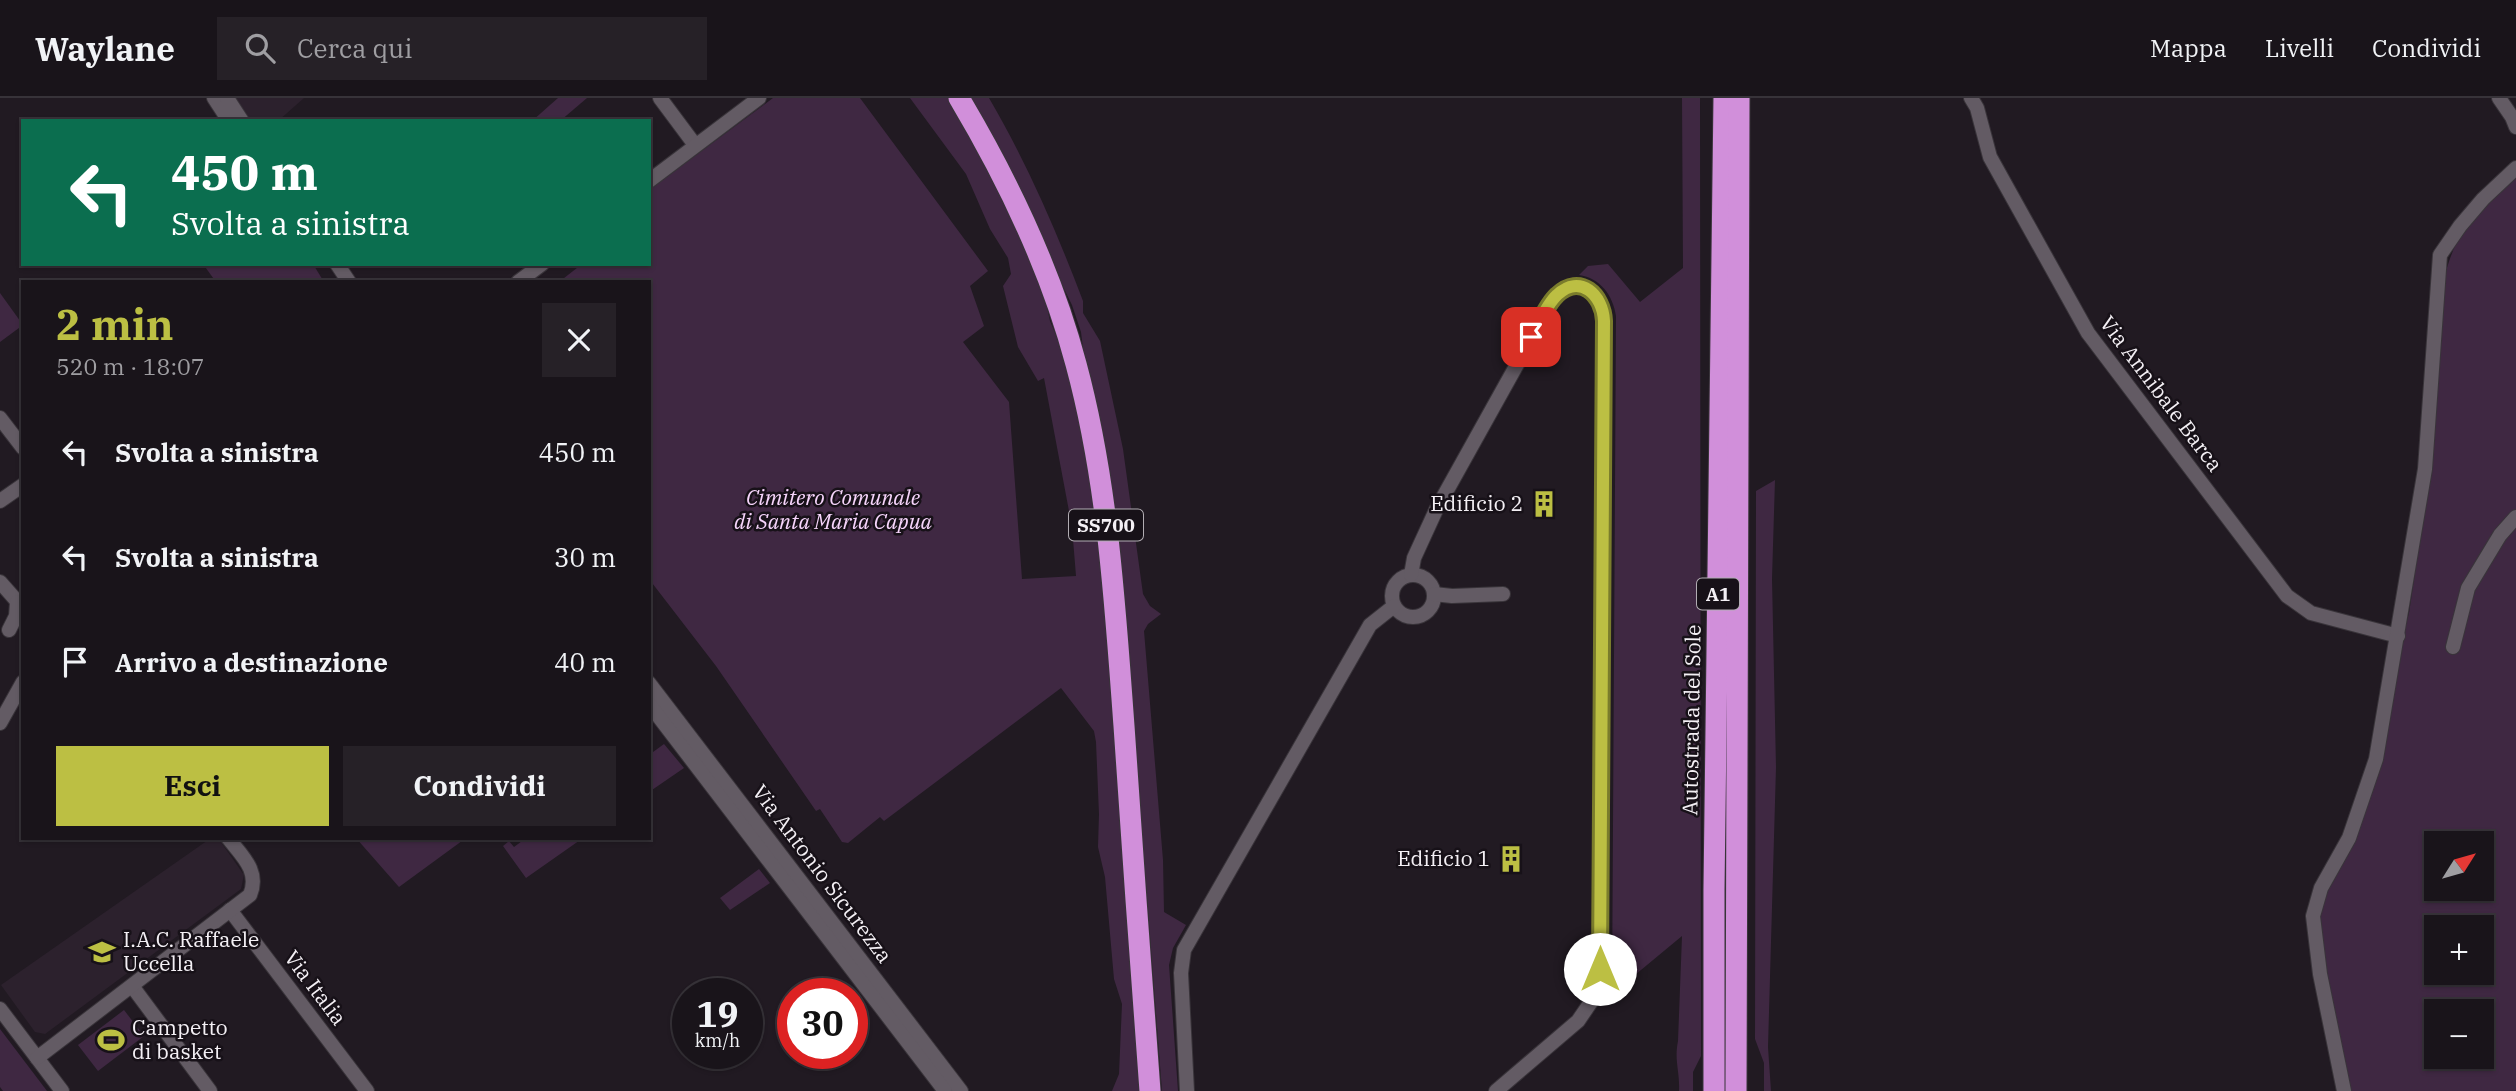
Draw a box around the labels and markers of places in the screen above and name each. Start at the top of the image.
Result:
pin [1501,307,1561,367]
place label: Edificio 2 [1430,489,1523,517]
building icon: Edificio 2 [1529,489,1559,519]
place label: Edificio 1 [1397,844,1490,872]
building icon: Edificio 1 [1496,844,1526,874]
place label: I.A.C. Raffaele Uccella [123,925,259,977]
school or university icon: I.A.C. Raffaele Uccella [87,937,117,967]
place label: Campetto di basket [132,1013,228,1065]
sports icon: Campetto di basket [96,1025,126,1055]

